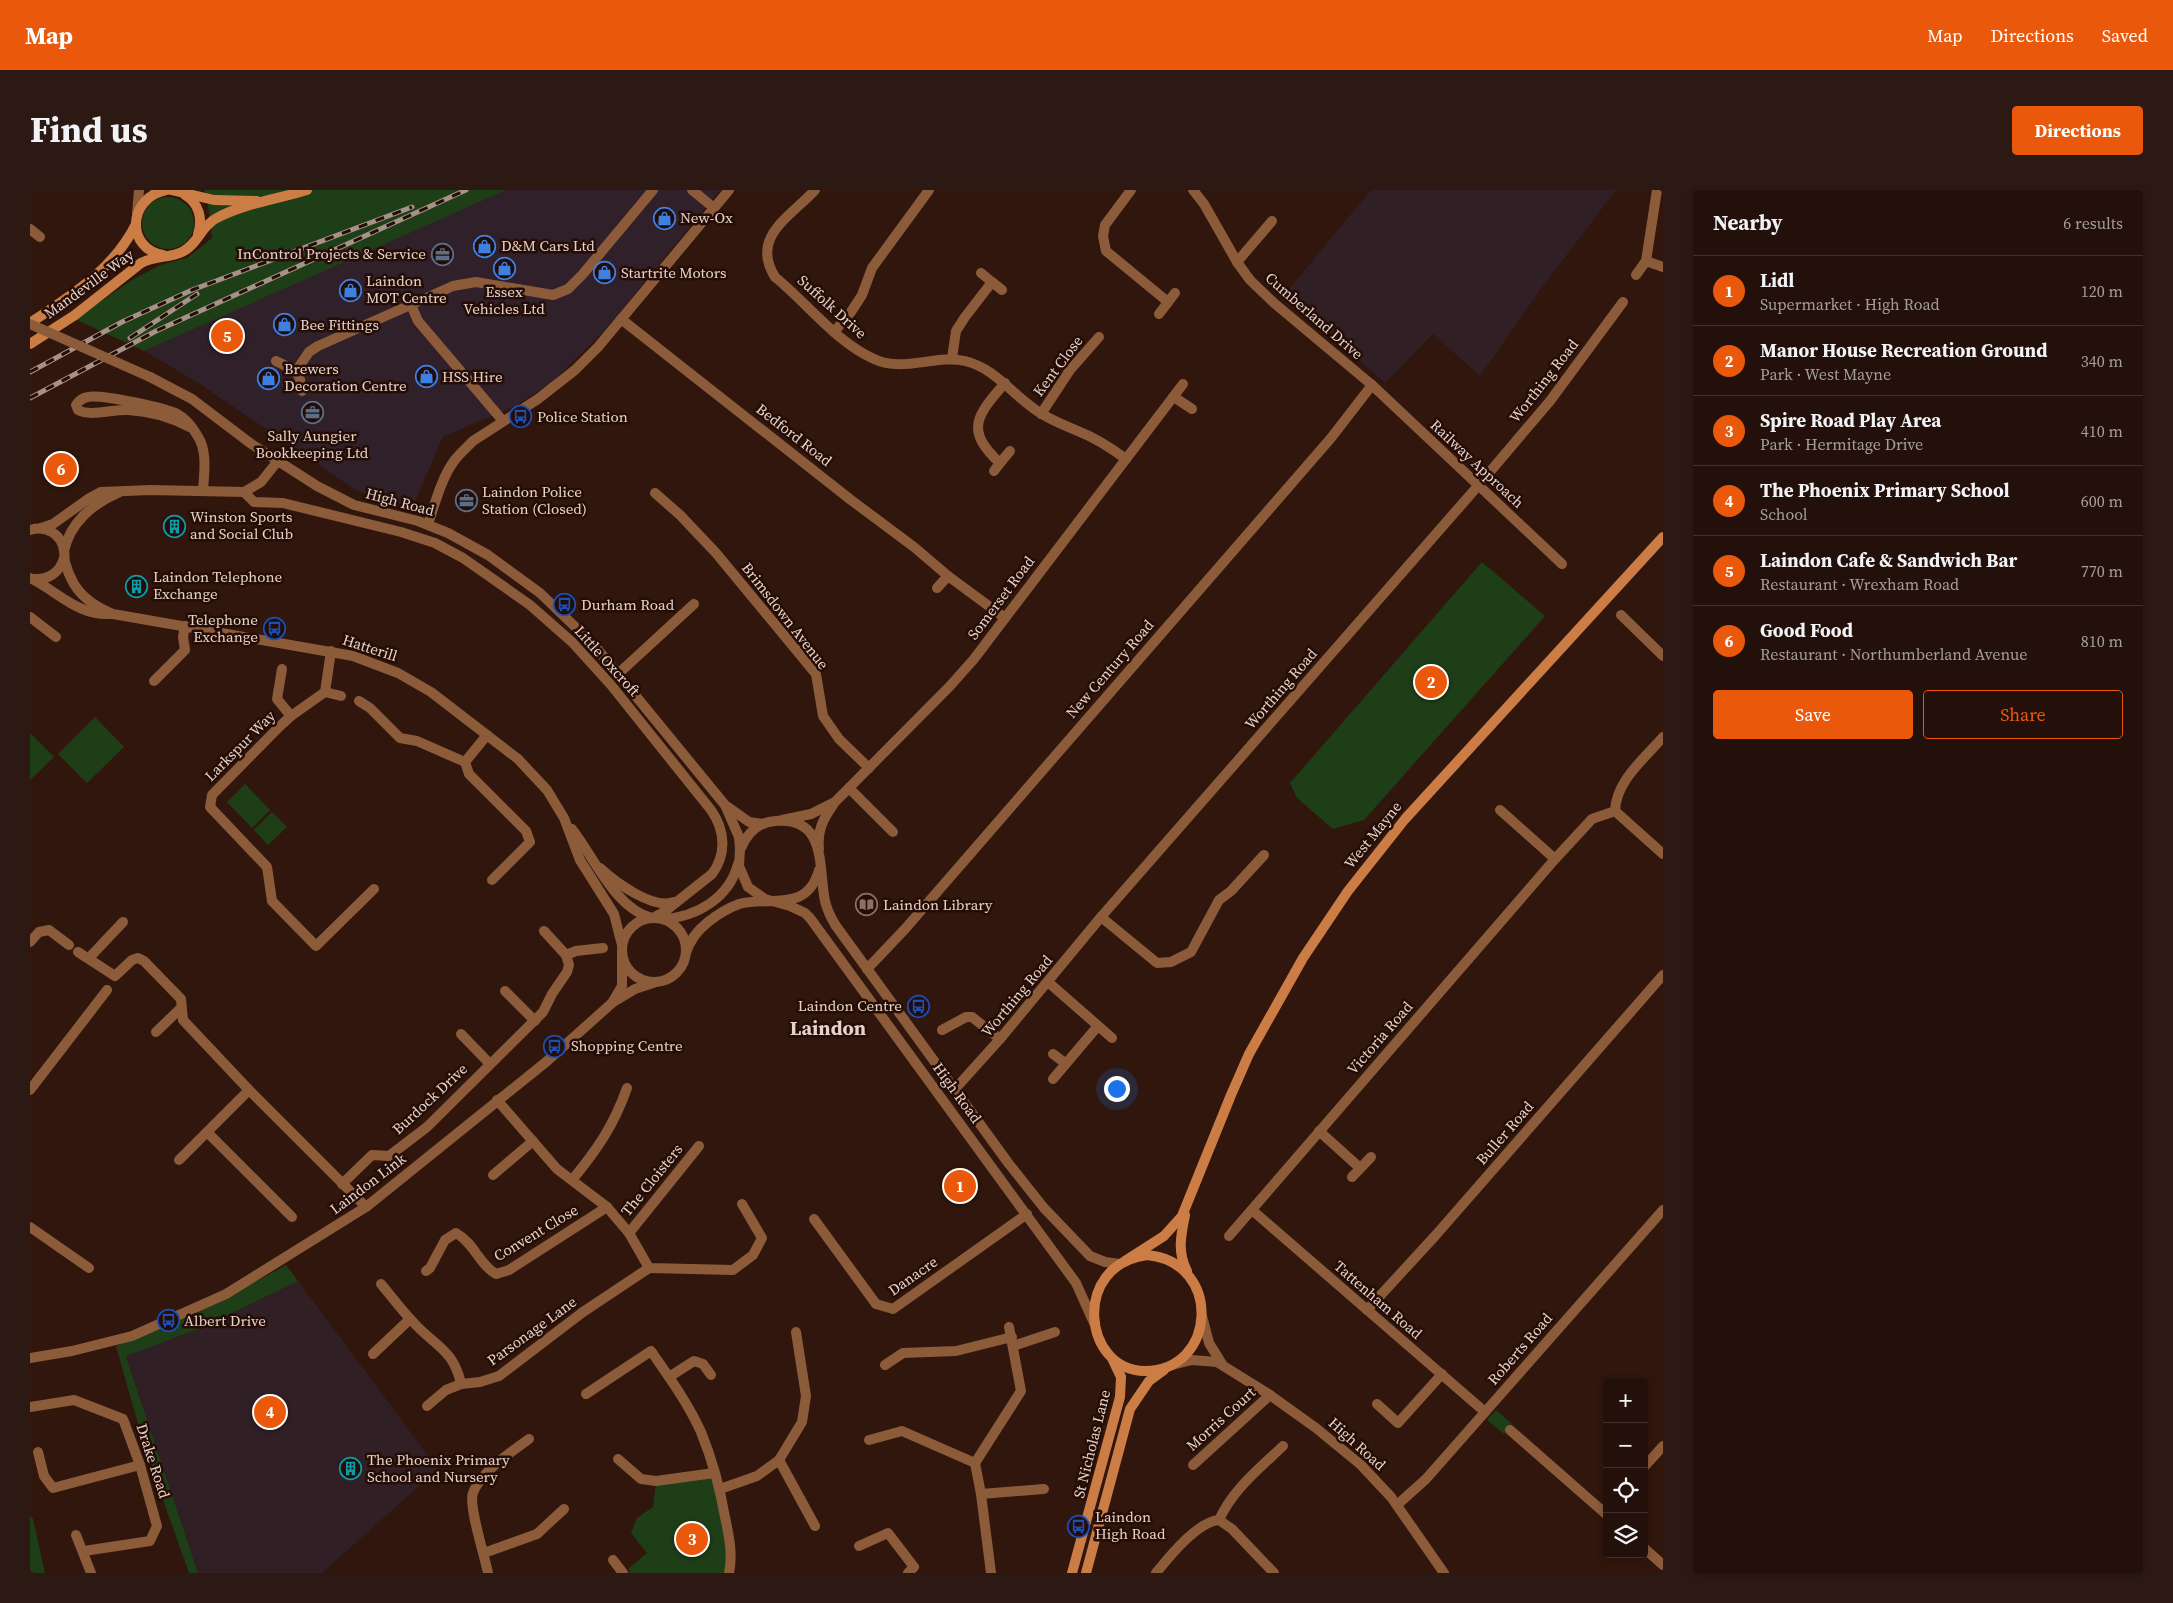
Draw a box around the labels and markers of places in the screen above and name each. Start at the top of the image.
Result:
shop icon: New-Ox [652,206,676,230]
place label: New-Ox [680,207,733,228]
shop icon: D&M Cars Ltd [473,234,497,258]
place label: D&M Cars Ltd [501,235,595,256]
office icon: InControl Projects & Service [430,242,454,266]
place label: InControl Projects & Service [237,243,426,264]
shop icon: Essex Vehicles Ltd [492,257,516,281]
shop icon: Startrite Motors [593,261,617,285]
place label: Startrite Motors [621,262,726,283]
place label: Laindon MOT Centre [366,270,447,308]
shop icon: Laindon MOT Centre [338,278,362,302]
place label: Essex Vehicles Ltd [463,281,545,319]
shop icon: Bee Fittings [272,313,296,337]
place label: Bee Fittings [300,314,379,335]
pin: 5 [211,317,243,355]
place label: Brewers Decoration Centre [284,358,407,396]
shop icon: HSS Hire [414,365,438,389]
shop icon: Brewers Decoration Centre [256,366,280,390]
place label: HSS Hire [442,366,503,387]
office icon: Sally Aungier Bookkeeping Ltd [300,401,324,425]
bus stop icon: Police Station [509,405,533,429]
place label: Police Station [537,406,628,427]
place label: Sally Aungier Bookkeeping Ltd [256,425,369,463]
pin: 6 [45,450,77,488]
place label: Laindon Police Station (Closed) [482,481,587,519]
office icon: Laindon Police Station (Closed) [454,489,478,513]
place label: Winston Sports and Social Club [190,506,293,544]
building icon: Winston Sports and Social Club [162,514,186,538]
place label: Laindon Telephone Exchange [153,566,283,604]
building icon: Laindon Telephone Exchange [125,574,149,598]
bus stop icon: Durham Road [553,593,577,617]
place label: Durham Road [581,594,675,615]
place label: Telephone Exchange [188,609,258,647]
bus stop icon: Telephone Exchange [262,617,286,641]
pin: 2 [1415,663,1447,701]
library icon: Laindon Library [855,893,879,917]
place label: Laindon Library [883,894,993,915]
bus stop icon: Laindon Centre [906,994,930,1018]
place label: Laindon Centre [798,995,902,1016]
bus stop icon: Shopping Centre [543,1034,567,1058]
place label: Shopping Centre [571,1035,683,1056]
pin: 1 [944,1167,976,1205]
bus stop icon: Albert Drive [156,1309,180,1333]
place label: Albert Drive [184,1310,266,1331]
pin: 4 [254,1393,286,1431]
place label: The Phoenix Primary School and Nursery [367,1449,510,1487]
building icon: The Phoenix Primary School and Nursery [339,1457,363,1481]
place label: Laindon High Road [1095,1506,1166,1544]
bus stop icon: Laindon High Road [1067,1514,1091,1538]
pin: 3 [676,1520,708,1558]

